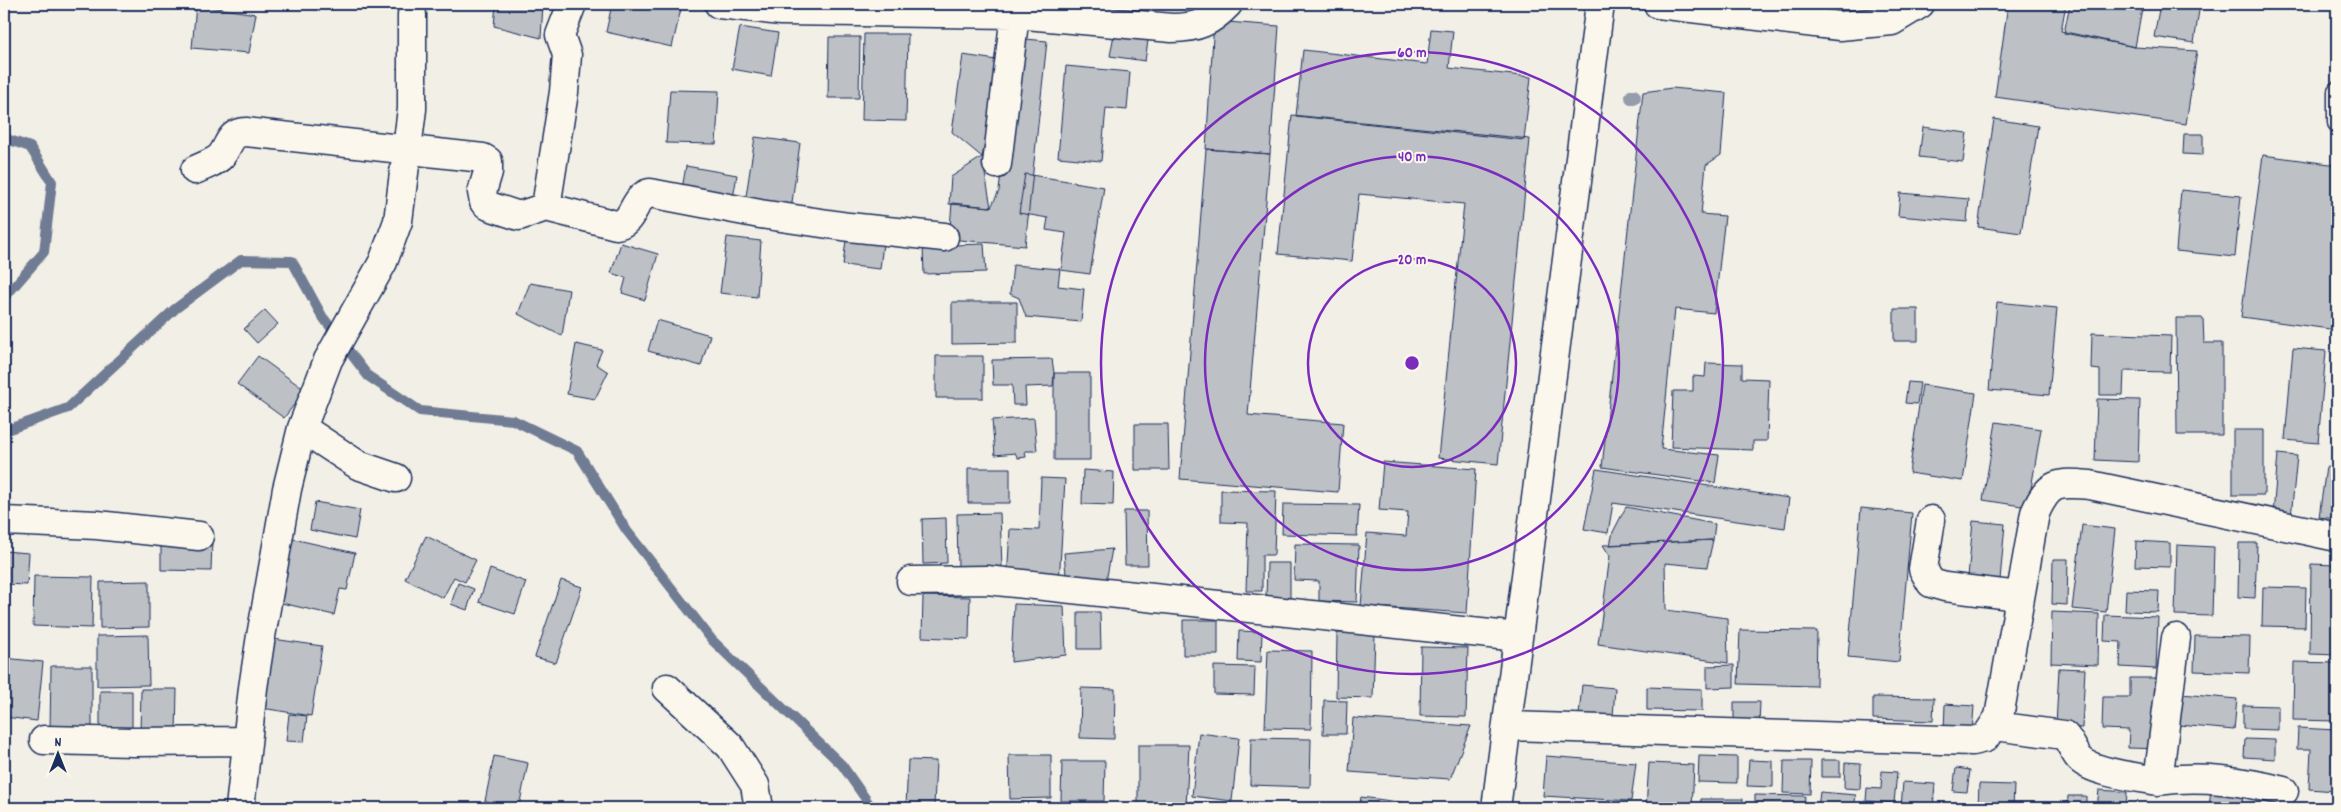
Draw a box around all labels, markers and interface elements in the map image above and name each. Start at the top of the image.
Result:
text: 60 m [1397,43,1427,65]
text: 40 m [1398,147,1426,169]
text: 20 m [1398,250,1426,272]
centre of rings [1403,354,1421,372]
north arrow [32,730,82,780]
text: N [55,733,62,753]

